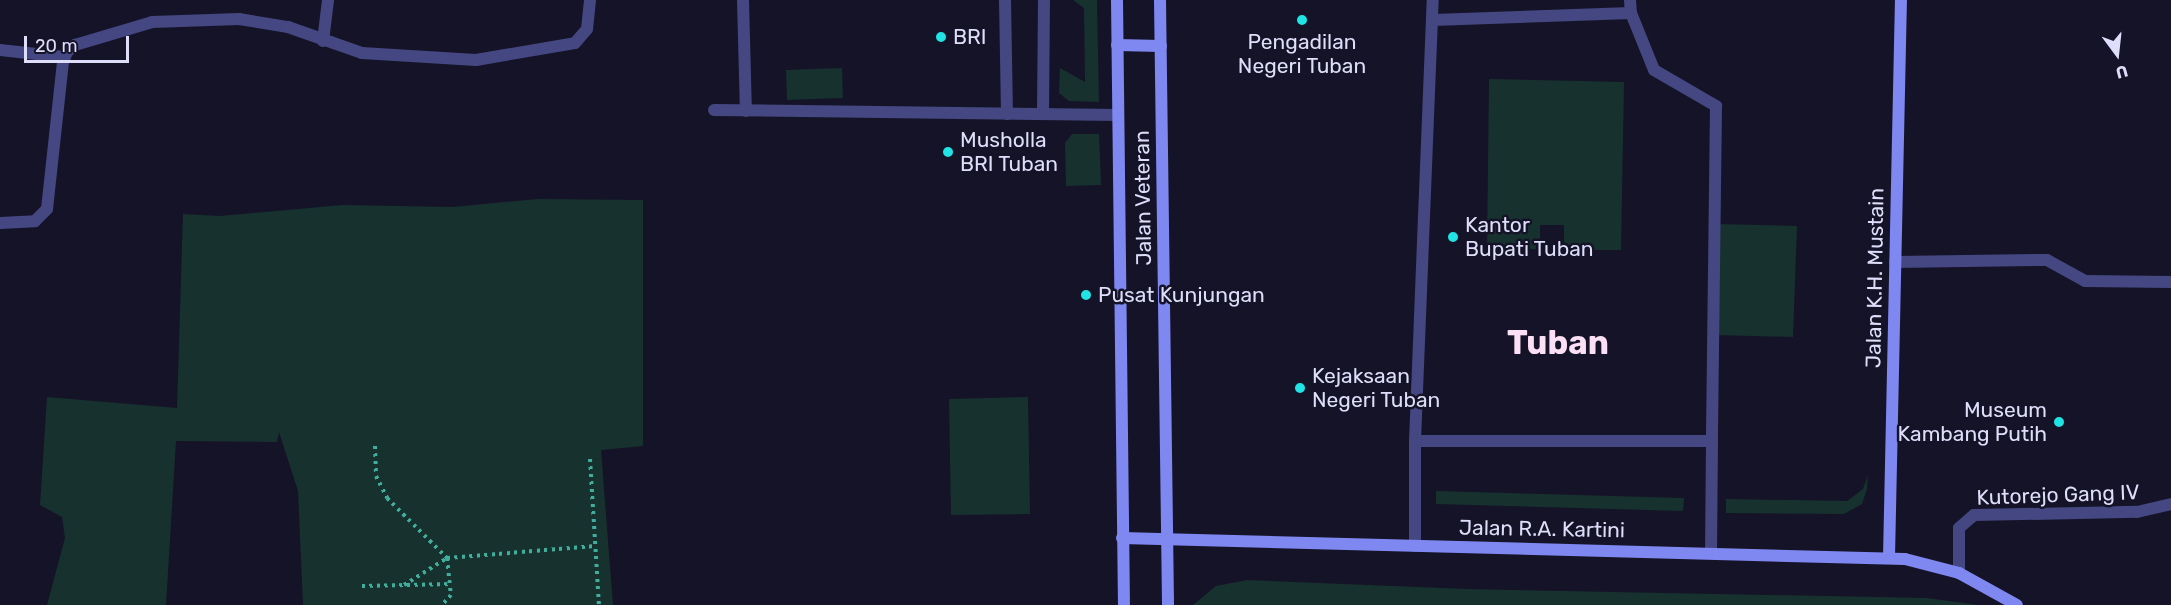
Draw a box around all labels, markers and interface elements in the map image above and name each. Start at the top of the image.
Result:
marker: Pengadilan Negeri Tuban [1295,13,1309,27]
scale bar [27,24,132,62]
place label: BRI [953,24,987,50]
north arrow [2087,24,2147,84]
place label: Pengadilan Negeri Tuban [1238,29,1366,79]
marker: BRI [934,30,948,44]
text: 20 m [35,35,77,57]
text: U [2114,61,2130,83]
place label: Musholla BRI Tuban [960,127,1059,177]
street label: Jalan Veteran [1129,130,1157,266]
marker: Musholla BRI Tuban [941,145,955,159]
street label: Jalan K.H. Mustain [1861,188,1889,368]
place label: Kantor Bupati Tuban [1465,212,1594,262]
marker: Kantor Bupati Tuban [1446,230,1460,244]
place label: Pusat Kunjungan [1098,282,1265,308]
marker: Pusat Kunjungan [1079,288,1093,302]
district label: Tuban [1507,323,1609,363]
place label: Kejaksaan Negeri Tuban [1312,363,1441,413]
marker: Kejaksaan Negeri Tuban [1293,381,1307,395]
place label: Museum Kambang Putih [1898,397,2047,447]
marker: Museum Kambang Putih [2052,415,2066,429]
street label: Kutorejo Gang IV [1976,480,2140,510]
street label: Jalan R.A. Kartini [1459,515,1625,543]

